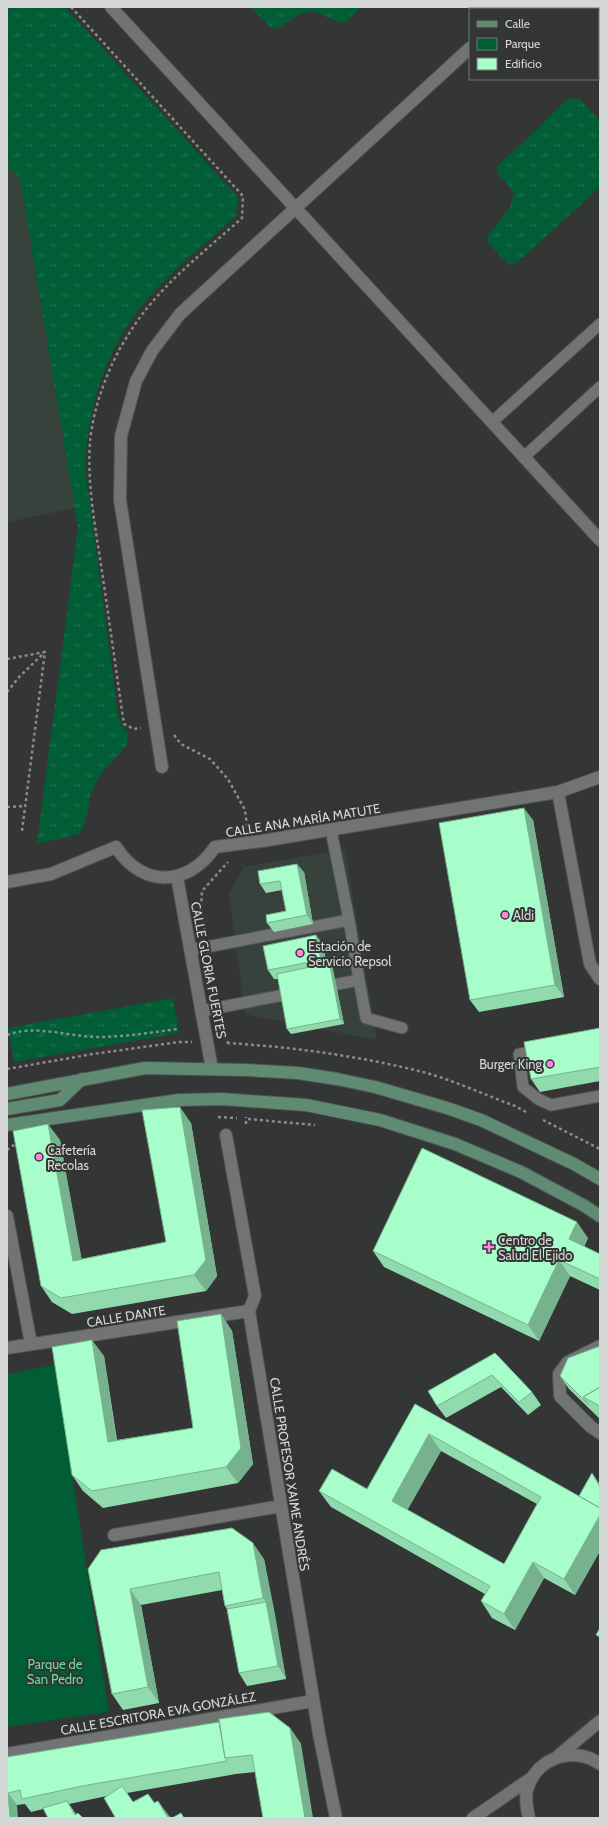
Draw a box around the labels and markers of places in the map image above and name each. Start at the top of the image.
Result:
place label: Aldi [513,907,534,923]
marker: Aldi [500,910,510,920]
place label: Estación de Servicio Repsol [308,938,391,969]
marker: Estación de Servicio Repsol [295,948,305,958]
place label: Burger King [479,1056,543,1072]
marker: Burger King [545,1059,555,1069]
place label: Cafetería Recolas [47,1142,97,1173]
marker: Cafetería Recolas [34,1152,44,1162]
place label: Centro de Salud El Ejido [498,1232,572,1264]
marker: Centro de Salud El Ejido [483,1241,495,1253]

